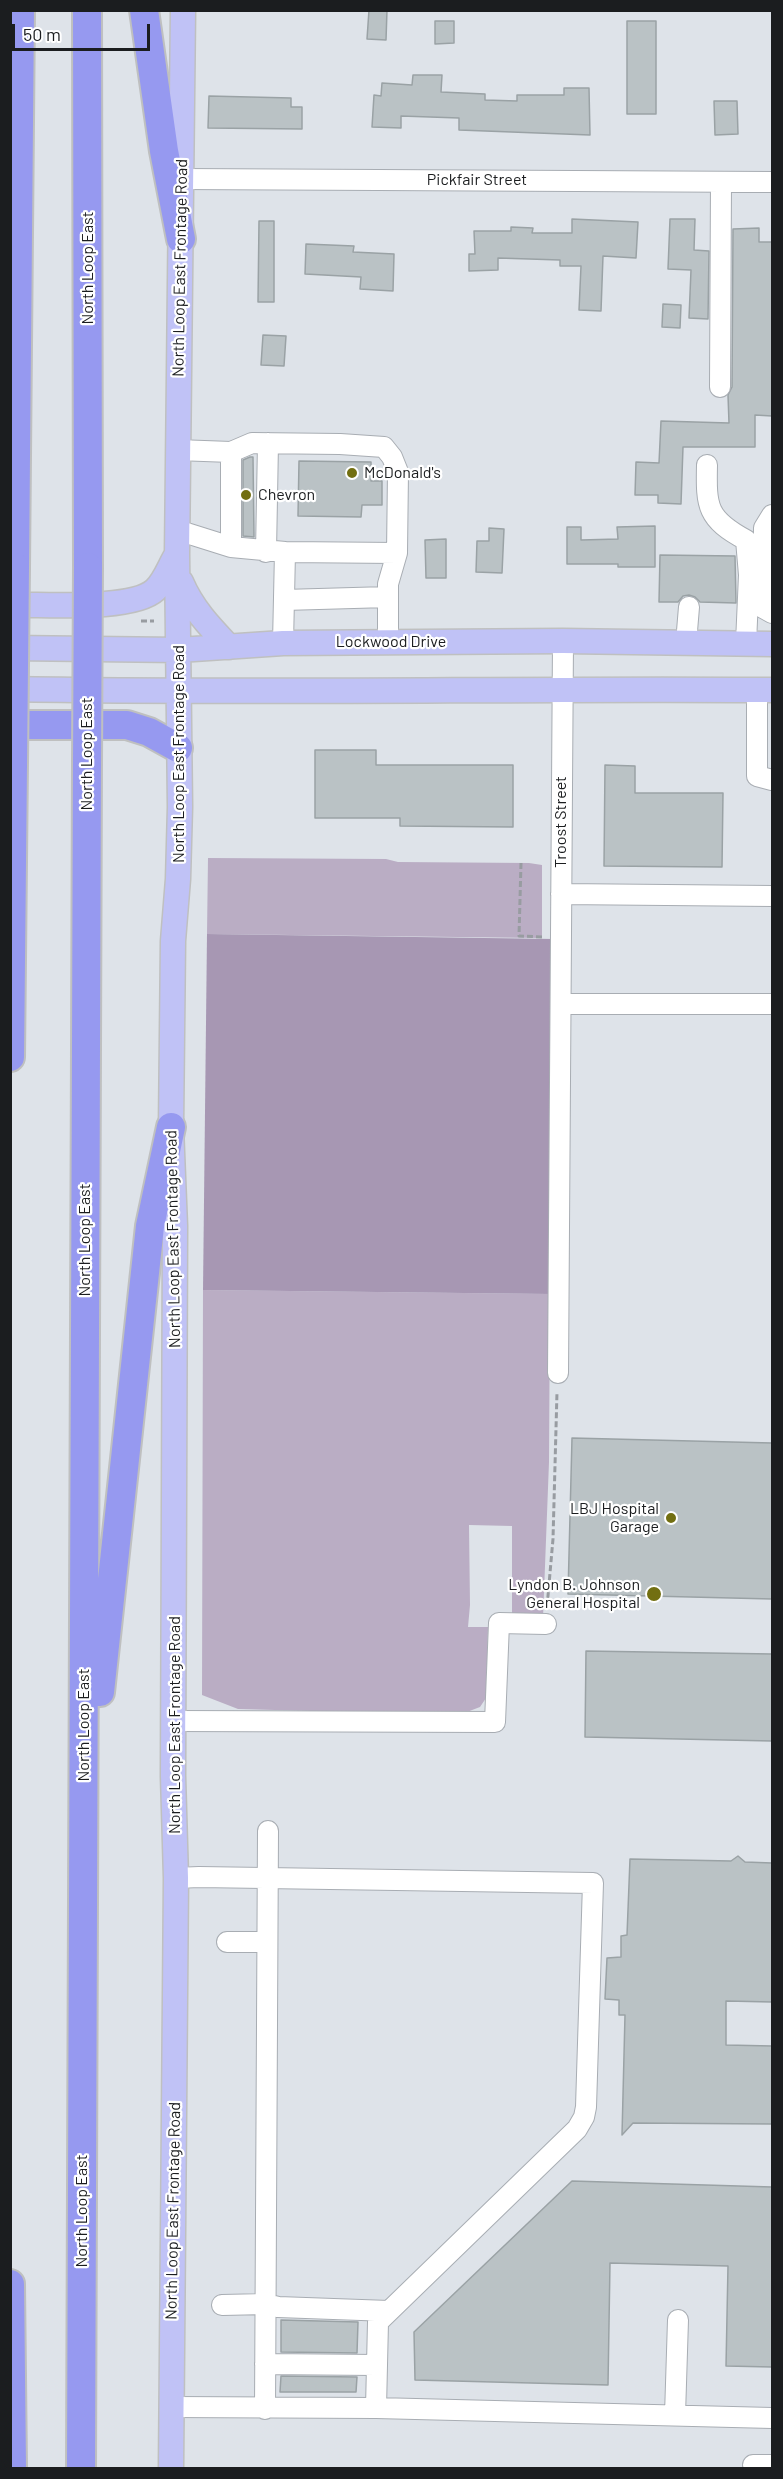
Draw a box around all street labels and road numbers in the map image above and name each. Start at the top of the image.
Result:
street label: North Loop East Frontage Road [168,159,192,377]
street label: Pickfair Street [427,170,527,190]
street label: North Loop East [78,211,98,325]
street label: Lockwood Drive [336,632,446,652]
street label: North Loop East Frontage Road [169,645,189,863]
street label: North Loop East [77,697,97,811]
street label: Troost Street [551,776,571,868]
street label: North Loop East Frontage Road [161,1130,185,1348]
street label: North Loop East [75,1183,95,1297]
street label: North Loop East Frontage Road [165,1616,185,1834]
street label: North Loop East [74,1668,94,1782]
street label: North Loop East Frontage Road [161,2102,185,2320]
street label: North Loop East [72,2154,92,2268]

